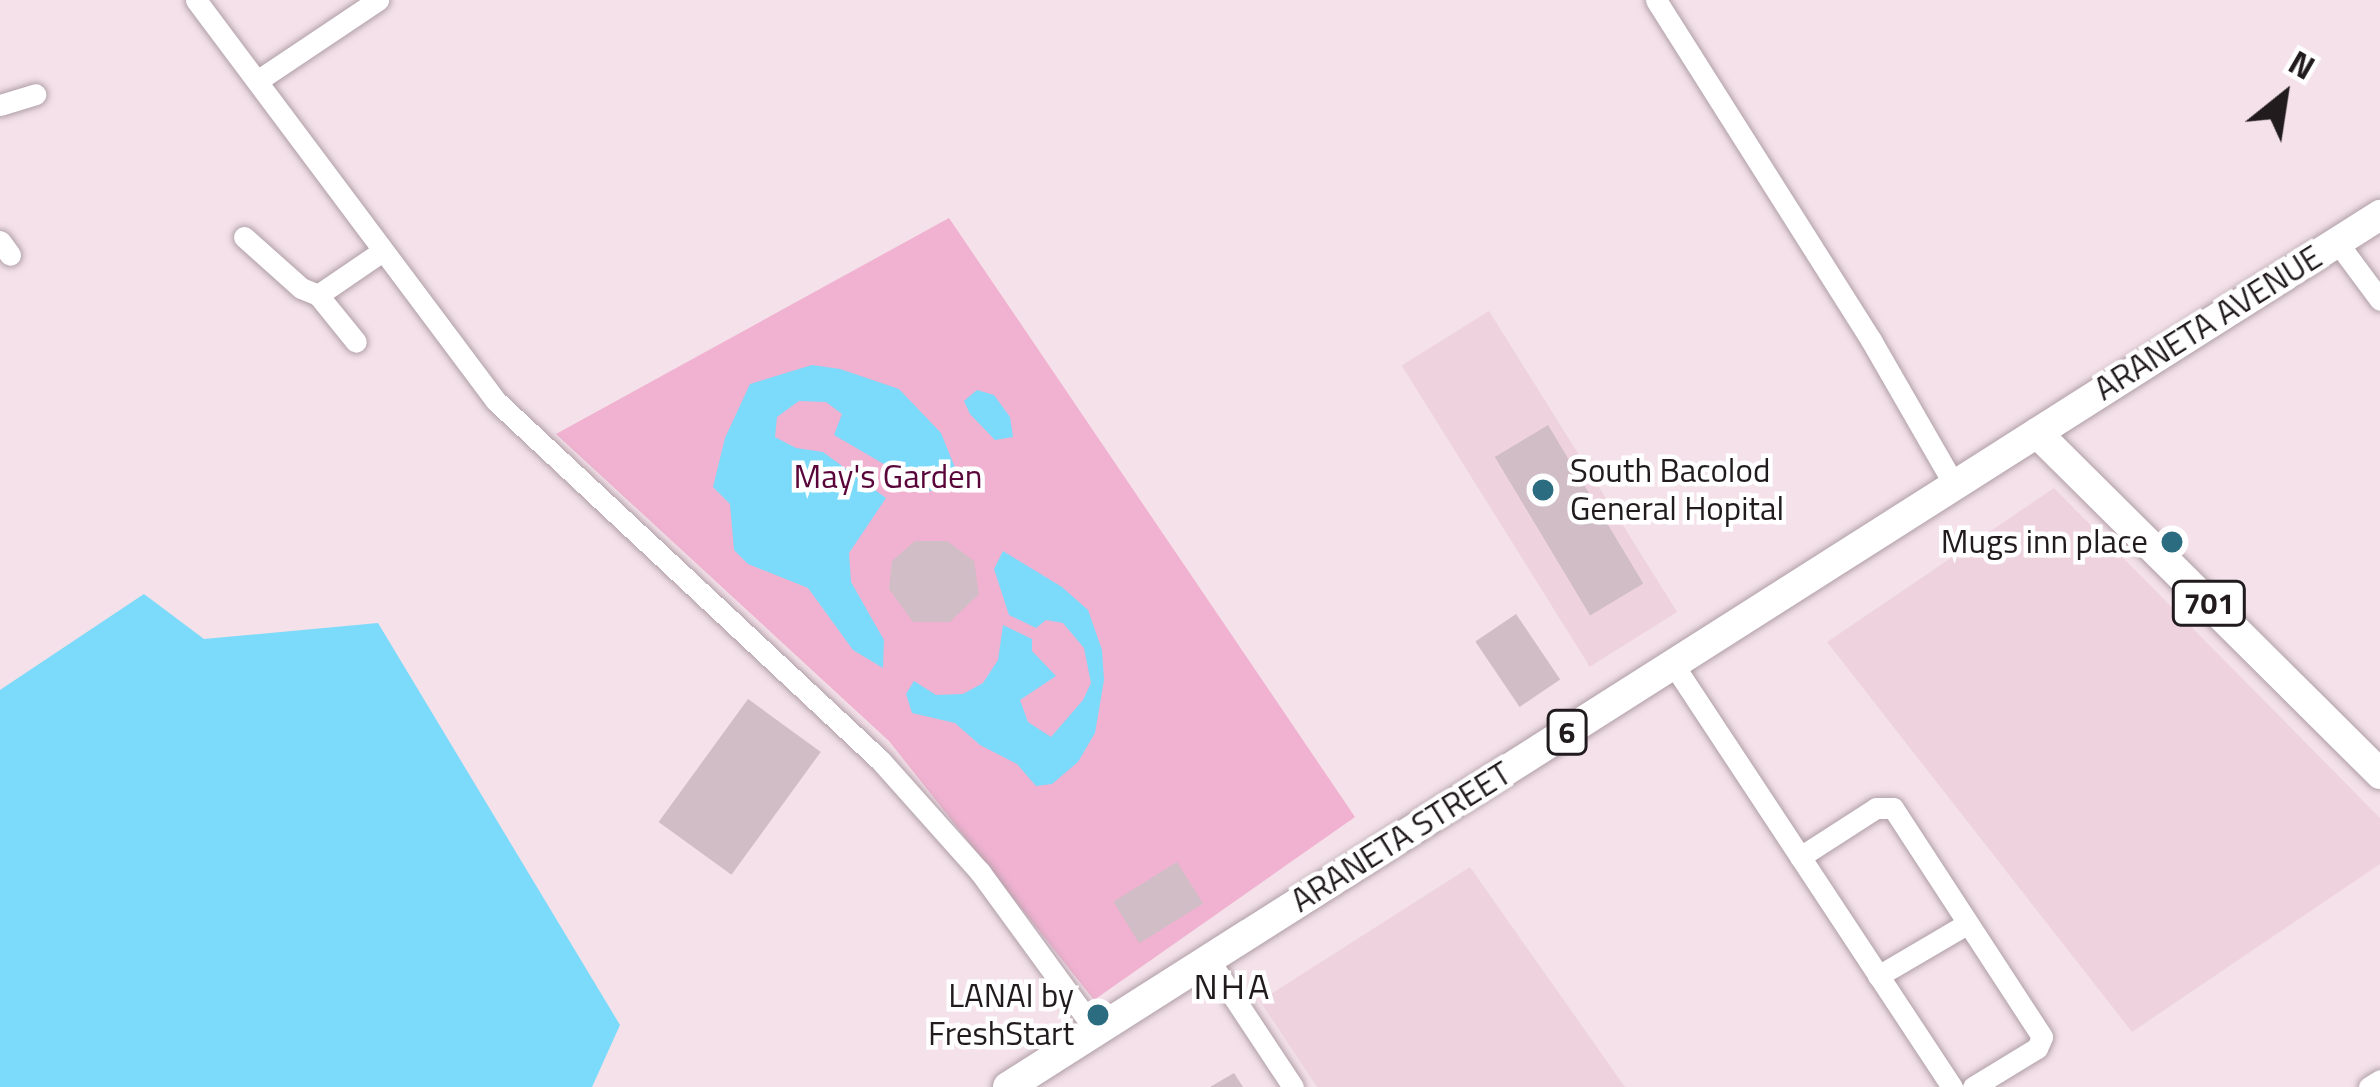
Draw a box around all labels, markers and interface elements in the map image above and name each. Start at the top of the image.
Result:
north arrow [2224,36,2344,156]
text: N [2280,37,2324,92]
street label: ARANETA AVENUE [2087,237,2329,409]
place label: South Bacolod General Hopital [1570,451,1784,529]
park label: May's Garden [793,457,983,497]
marker: South Bacolod General Hopital [1527,474,1559,506]
place label: Mugs inn place [1941,522,2148,562]
marker: Mugs inn place [2159,529,2185,555]
road number: 701 [2170,579,2248,627]
road number: 6 [1546,708,1588,756]
street label: ARANETA STREET [1284,753,1518,921]
district label: NHA [1193,964,1273,1008]
place label: LANAI by FreshStart [928,976,1074,1054]
marker: LANAI by FreshStart [1085,1002,1111,1028]

